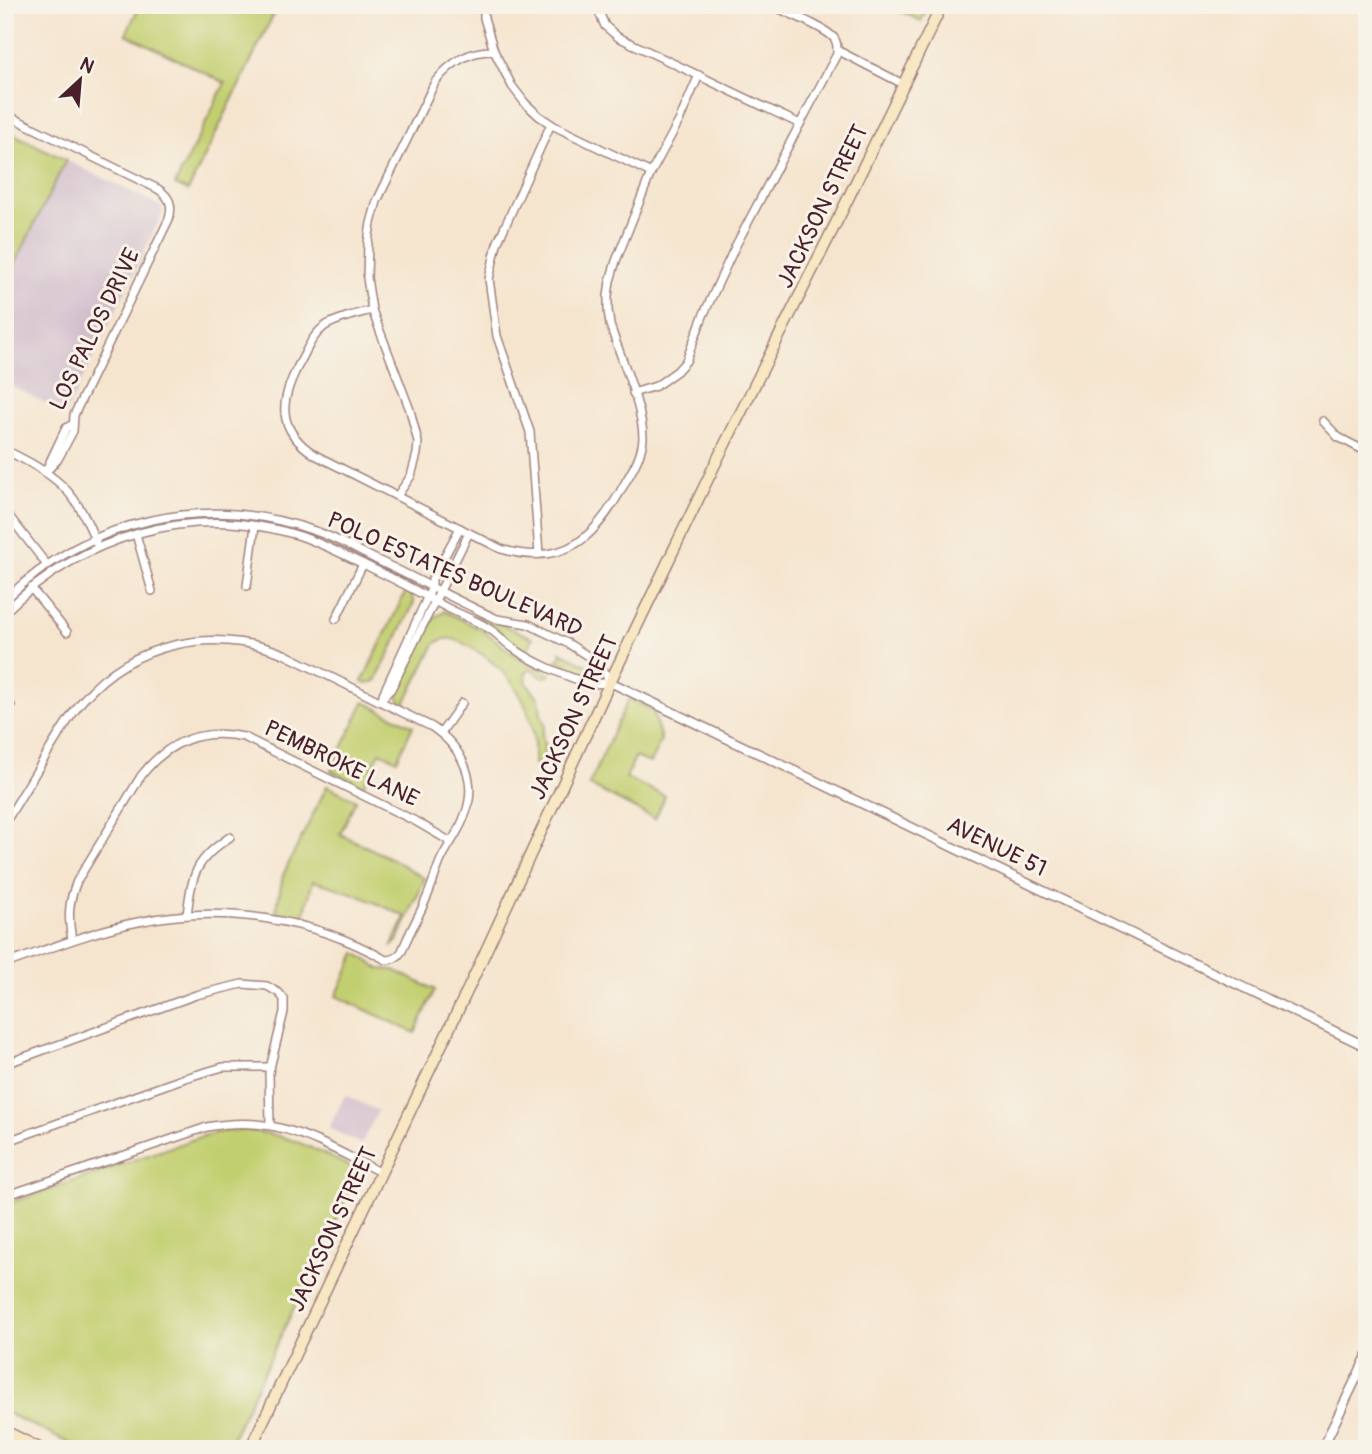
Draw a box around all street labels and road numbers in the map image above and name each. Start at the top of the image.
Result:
street label: JACKSON STREET [770,119,875,293]
street label: LOS PALOS DRIVE [43,243,146,415]
street label: POLO ESTATES BOULEVARD [323,505,587,644]
street label: JACKSON STREET [523,630,624,804]
street label: PEMBROKE LANE [260,714,424,813]
street label: AVENUE 51 [942,810,1051,883]
street label: JACKSON STREET [282,1142,383,1316]

